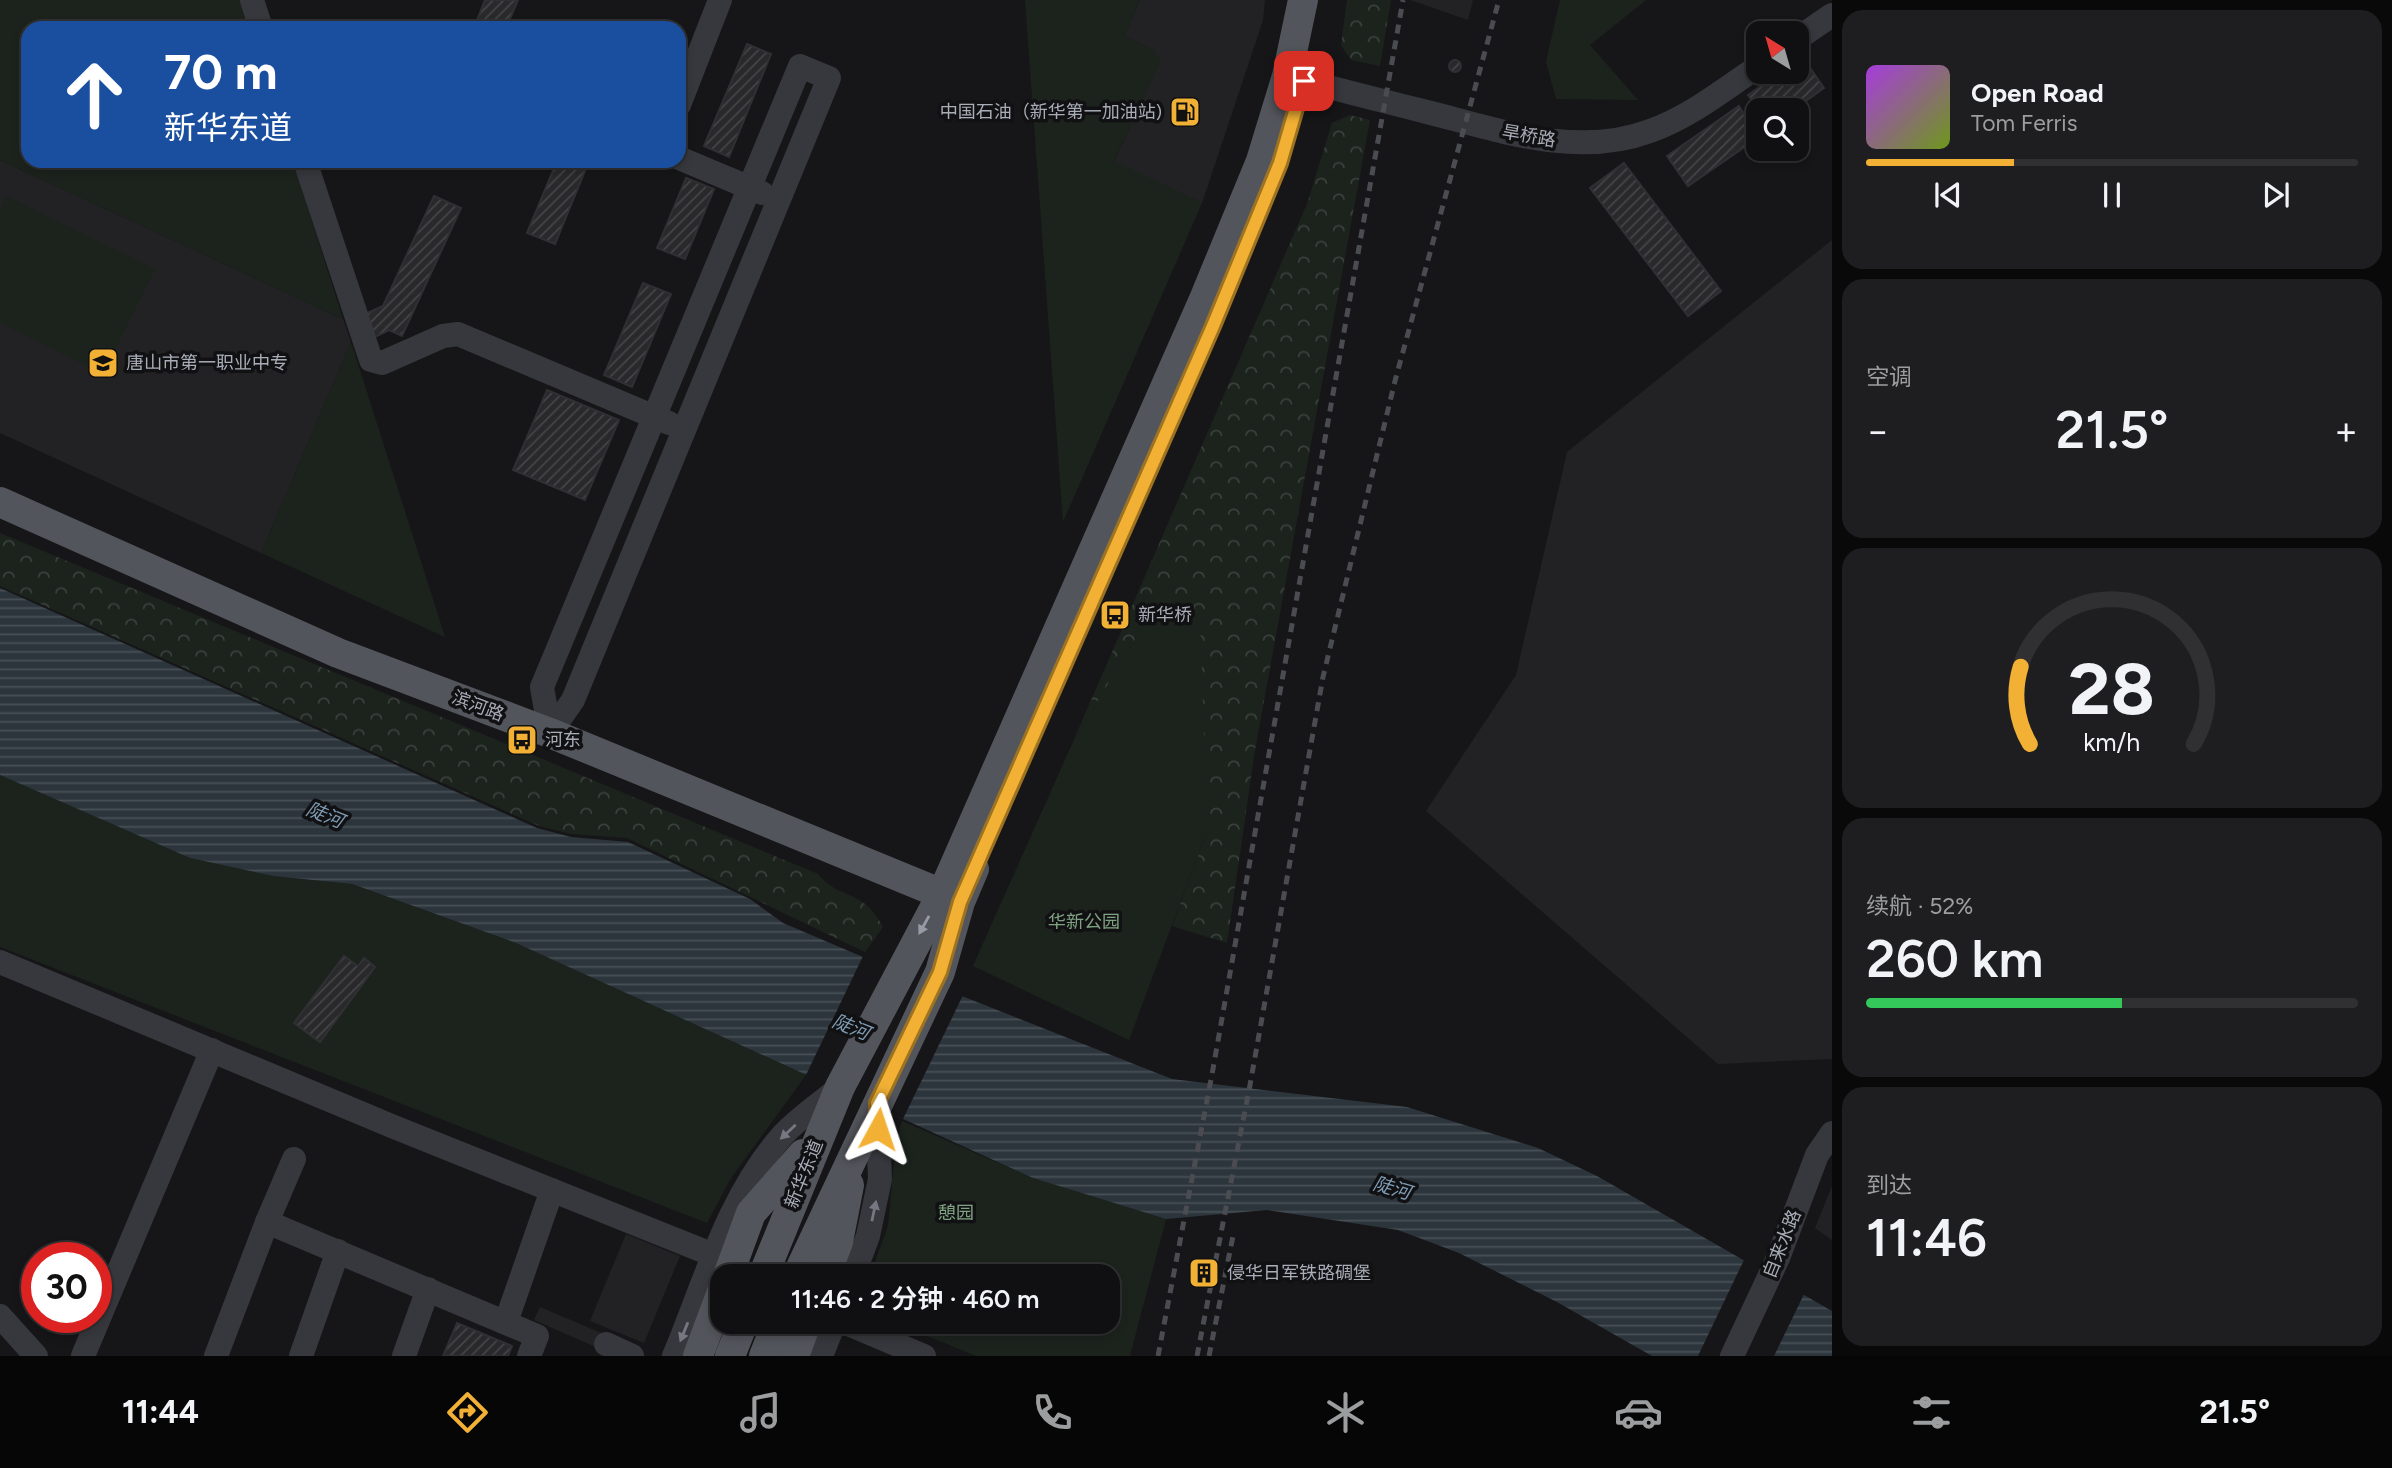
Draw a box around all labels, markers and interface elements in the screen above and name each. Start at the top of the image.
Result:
north arrow [1746,21,1810,84]
map controls [1746,21,1809,161]
text: 70 m [164,42,277,101]
icon: ahead [49,49,140,140]
pin [1274,51,1334,111]
icon: arrive [1285,62,1323,100]
text: Open Road [1971,77,2104,109]
fuel station icon: 中国石油（新华第一加油站) [1168,95,1202,129]
button: search [1746,98,1809,161]
place label: 中国石油（新华第一加油站) [940,101,1162,123]
text: 新华东道 [164,109,292,147]
text: Tom Ferris [1971,109,2077,137]
street label: 旱桥路 [1501,120,1557,152]
icon: previous [1929,176,1967,214]
icon: pause [2093,176,2131,214]
icon: next [2257,176,2295,214]
school or university icon: 唐山市第一职业中专 [86,346,120,380]
place label: 唐山市第一职业中专 [126,352,288,374]
text: 空调 [1866,363,1912,391]
text: 21.5° [2055,399,2169,461]
text: − [1866,408,1890,454]
text: + [2334,408,2358,454]
bus stop icon: 新华桥 [1098,598,1132,632]
place label: 新华桥 [1138,604,1192,626]
text: 28 [2069,645,2155,732]
street label: 滨河路 [449,686,507,726]
bus stop icon: 河东 [505,723,539,757]
text: km/h [2083,727,2141,757]
place label: 河东 [545,729,581,751]
water label: 陡河 [303,797,351,834]
text: 续航 · 52% [1866,892,1973,920]
park label: 华新公园 [1048,911,1120,933]
one-way arrow [918,915,930,935]
text: 260 km [1866,928,2043,990]
water label: 陡河 [829,1009,877,1046]
position arrow [841,1092,915,1166]
one-way arrow [780,1123,797,1139]
street label: 新华东道 [780,1137,828,1211]
text: 到达 [1866,1171,1912,1199]
water label: 陡河 [1371,1172,1417,1205]
one-way arrow [868,1200,879,1222]
park label: 憩园 [938,1202,974,1224]
street label: 自来水路 [1758,1207,1806,1281]
text: 11:46 [1866,1207,1987,1269]
speed limit sign: 30 [21,1242,112,1333]
building icon: 侵华日军铁路碉堡 [1187,1256,1221,1290]
place label: 侵华日军铁路碉堡 [1227,1262,1371,1284]
text: 11:46 · 2 分钟 · 460 m [791,1283,1039,1315]
one-way arrow [679,1322,690,1343]
icon: directions [443,1388,492,1437]
icon: music [736,1388,785,1437]
icon: phone [1028,1388,1077,1437]
icon: climate [1321,1388,1370,1437]
icon: car [1614,1388,1663,1437]
icon: filters [1907,1388,1956,1437]
text: 11:44 [122,1393,199,1431]
text: 21.5° [2199,1393,2270,1431]

